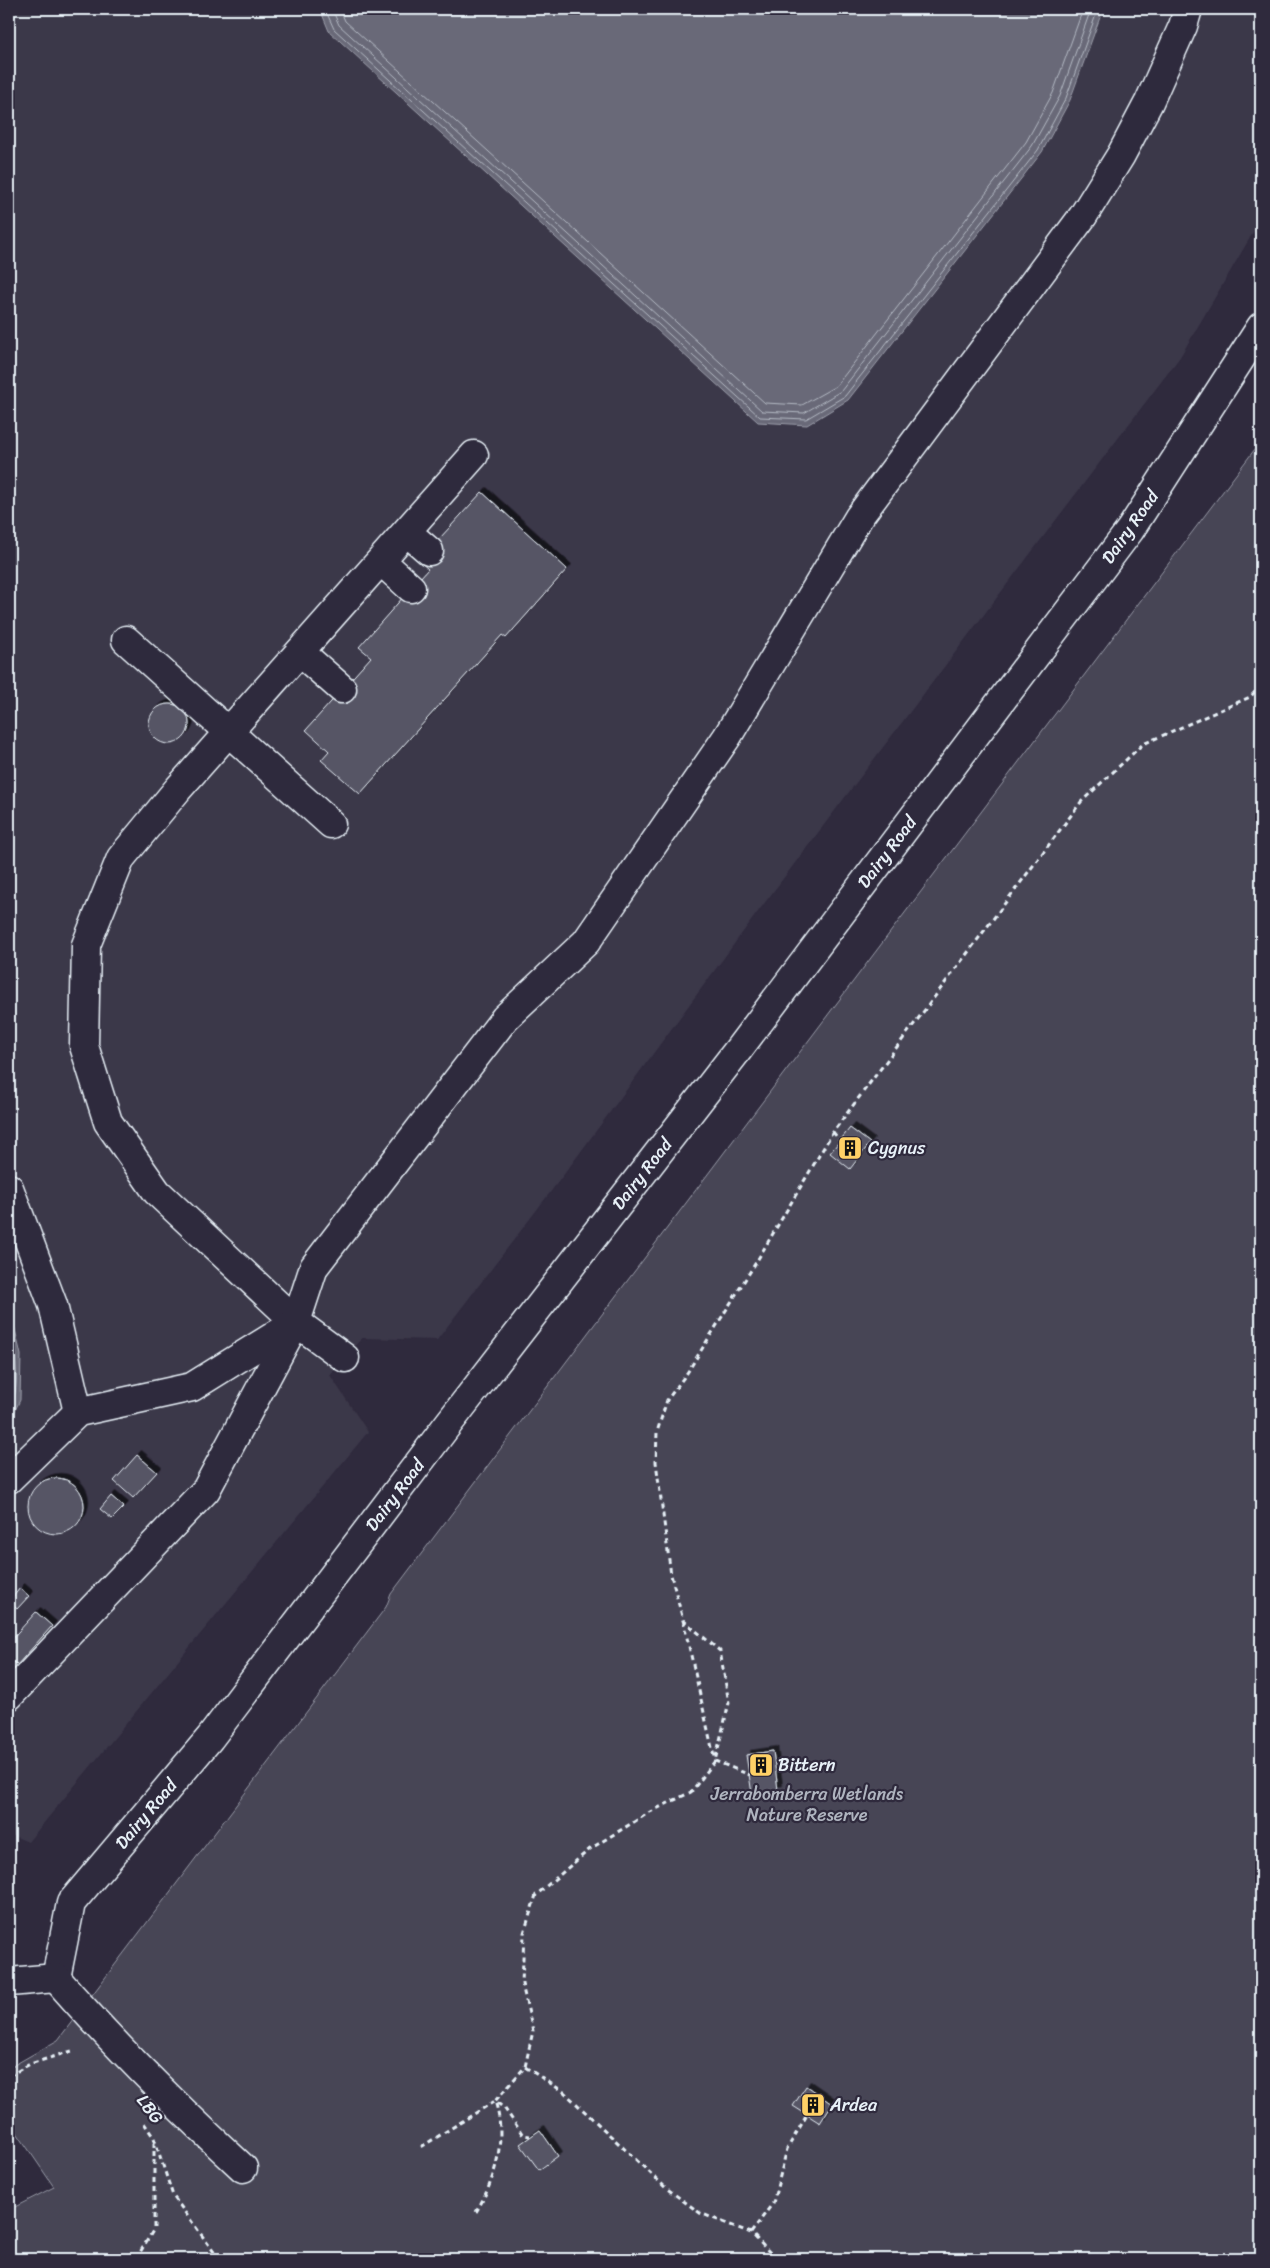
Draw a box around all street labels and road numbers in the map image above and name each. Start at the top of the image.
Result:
street label: Dairy Road [1093,482,1168,571]
street label: Dairy Road [849,807,926,895]
street label: Dairy Road [603,1130,682,1217]
street label: Dairy Road [357,1450,434,1538]
street label: Dairy Road [107,1770,186,1857]
street label: LBG [128,2087,172,2131]

